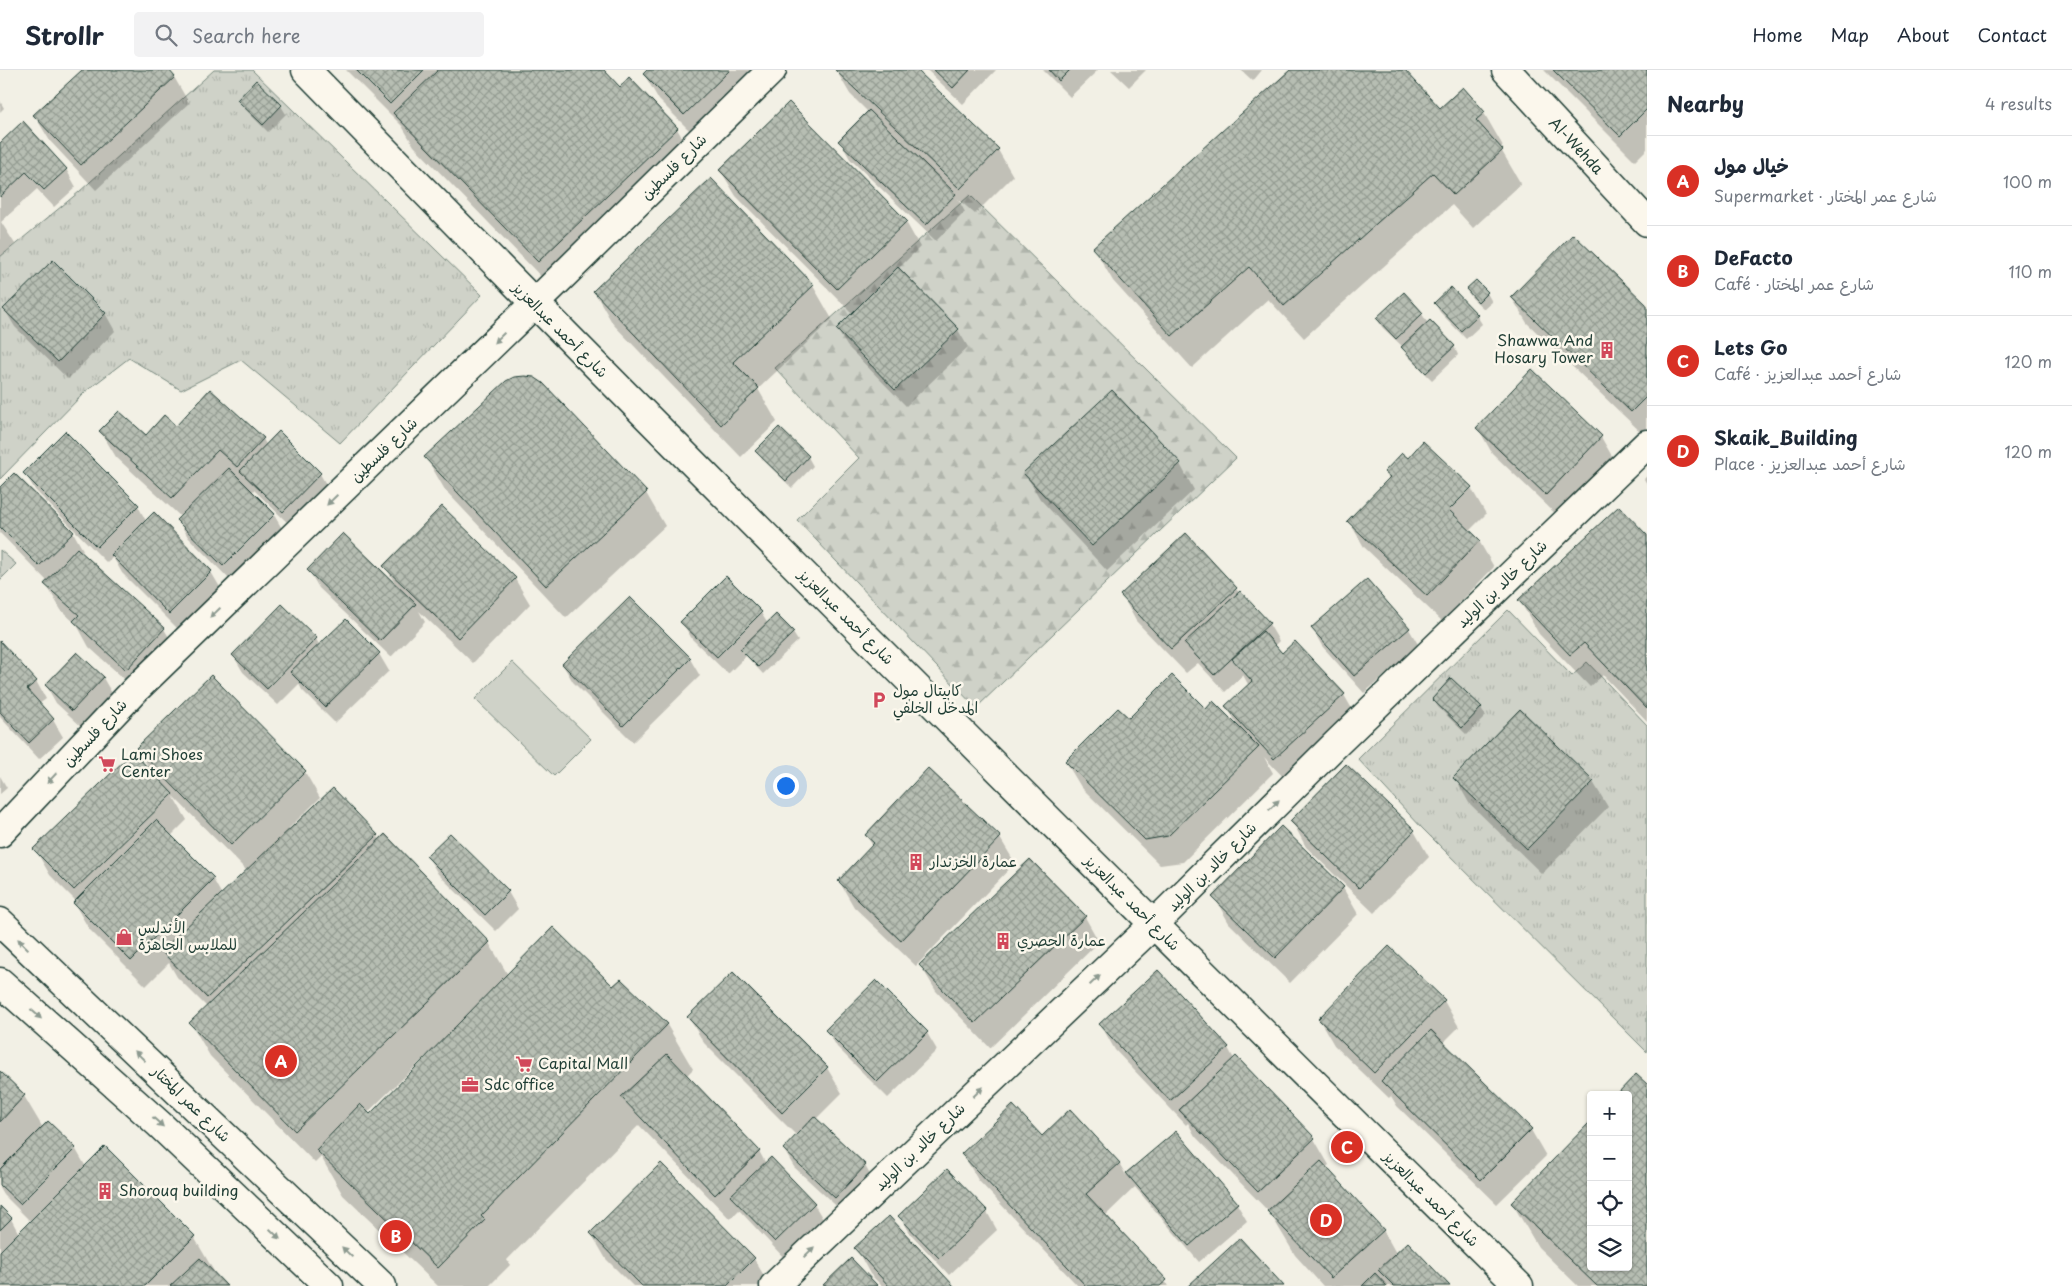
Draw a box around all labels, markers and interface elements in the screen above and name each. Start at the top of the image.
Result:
search box [134,12,484,57]
text: Strollr [25,17,104,53]
icon: search [152,21,180,49]
text: Search here [192,21,301,49]
text: Home [1752,21,1802,48]
text: Map [1830,21,1869,48]
text: About [1897,21,1949,48]
text: Contact [1977,21,2047,48]
text: Nearby [1667,87,1744,119]
text: 4 results [1985,91,2052,115]
street label: Al-Wehda [1544,111,1610,179]
street label: شارع فلسطين [635,128,711,204]
text: خيال مول [1714,151,1789,179]
text: A [1677,169,1689,193]
text: 100 m [2003,169,2052,193]
text: Supermarket · شارع عمر المختار [1714,183,1937,207]
text: DeFacto [1714,243,1793,271]
text: B [1678,259,1688,283]
text: 110 m [2009,259,2052,283]
text: Café · شارع عمر المختار [1714,271,1874,295]
street label: شارع أحمد عبدالعزيز [506,274,614,382]
place label: Shawwa And Hosary Tower [1495,328,1593,368]
one-way arrow [494,332,506,344]
text: Lets Go [1714,333,1787,361]
building icon: Shawwa And Hosary Tower [1597,340,1617,360]
text: C [1677,349,1689,373]
text: 120 m [2005,349,2052,373]
text: Café · شارع أحمد عبدالعزيز [1714,361,1901,385]
street label: شارع فلسطين [344,411,422,487]
text: Skaik_Building [1714,423,1858,451]
text: D [1677,439,1689,463]
text: 120 m [2005,439,2052,463]
text: Place · شارع أحمد عبدالعزيز [1714,451,1906,475]
one-way arrow [326,494,338,506]
street label: شارع خالد بن الوليد [1450,534,1552,632]
street label: شارع أحمد عبدالعزيز [792,561,900,669]
one-way arrow [210,607,222,619]
place label: كابيتال مول المدخل الخلفي [893,678,978,721]
parking icon: كابيتال مول المدخل الخلفي [869,690,889,710]
street label: شارع فلسطين [56,693,131,771]
place label: Lami Shoes Center [121,742,203,782]
supermarket icon: Lami Shoes Center [97,754,117,774]
one-way arrow [46,772,58,784]
your location [773,773,799,799]
one-way arrow [1268,799,1280,811]
street label: شارع خالد بن الوليد [1161,816,1261,916]
street label: شارع أحمد عبدالعزيز [1078,847,1186,955]
place label: عمارة الخزندار [929,849,1018,872]
building icon: عمارة الخزندار [906,852,926,872]
place label: الأندلس للملابس الجاهزة [138,915,237,955]
shop icon: الأندلس للملابس الجاهزة [114,927,134,947]
place label: عمارة الحصري [1017,928,1107,952]
building icon: عمارة الحصري [993,931,1013,951]
one-way arrow [17,938,29,950]
one-way arrow [1089,974,1101,986]
one-way arrow [30,1008,42,1020]
pin: A [265,1042,297,1080]
one-way arrow [135,1050,147,1062]
place label: Capital Mall [538,1051,628,1074]
supermarket icon: Capital Mall [514,1054,534,1074]
street label: شارع عمر المختار [147,1059,237,1147]
place label: Sdc office [484,1072,555,1095]
office icon: Sdc office [460,1075,480,1095]
one-way arrow [971,1086,983,1098]
map controls [1587,1091,1632,1271]
button: + [1587,1091,1632,1136]
street label: شارع خالد بن الوليد [868,1097,970,1195]
one-way arrow [151,1116,163,1128]
pin: C [1331,1128,1363,1166]
button: − [1587,1136,1632,1181]
street label: شارع أحمد عبدالعزيز [1377,1143,1485,1251]
place label: Shorouq building [119,1178,238,1201]
building icon: Shorouq building [95,1181,115,1201]
button: locate [1587,1181,1632,1226]
pin: D [1310,1201,1342,1239]
pin: B [380,1217,412,1255]
button: layers [1587,1226,1632,1271]
one-way arrow [269,1228,281,1240]
one-way arrow [341,1246,353,1258]
one-way arrow [803,1246,815,1258]

